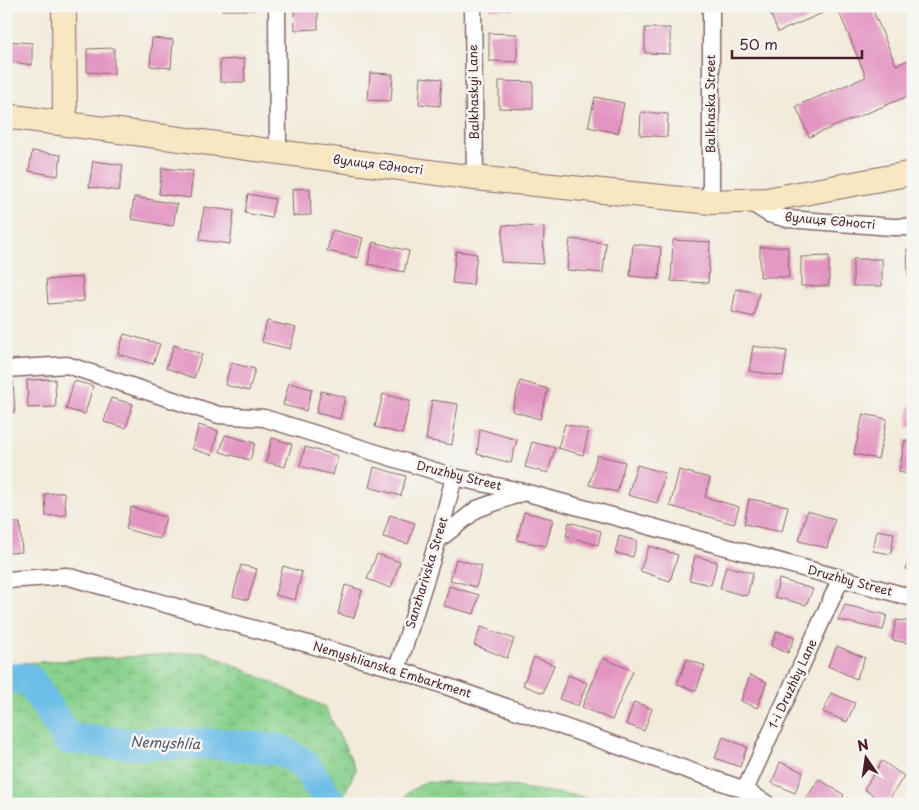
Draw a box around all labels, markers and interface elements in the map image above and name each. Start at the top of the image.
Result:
scale bar [732,28,862,60]
text: 50 m [739,32,778,55]
street label: Balkhaskyi Lane [463,44,483,140]
street label: Balkhaska Street [701,54,719,153]
street label: вулиця Єдності [332,150,424,178]
street label: вулиця Єдності [784,207,876,233]
street label: Druzhby Street [415,456,504,494]
street label: Sanzharivska Street [400,514,452,631]
street label: Druzhby Street [806,560,895,600]
street label: Nemyshlianska Embarkment [311,636,474,702]
street label: 1-i Druzhby Lane [763,636,821,731]
water label: Nemyshlia [129,731,201,754]
north arrow [842,732,892,782]
text: N [855,733,871,756]

